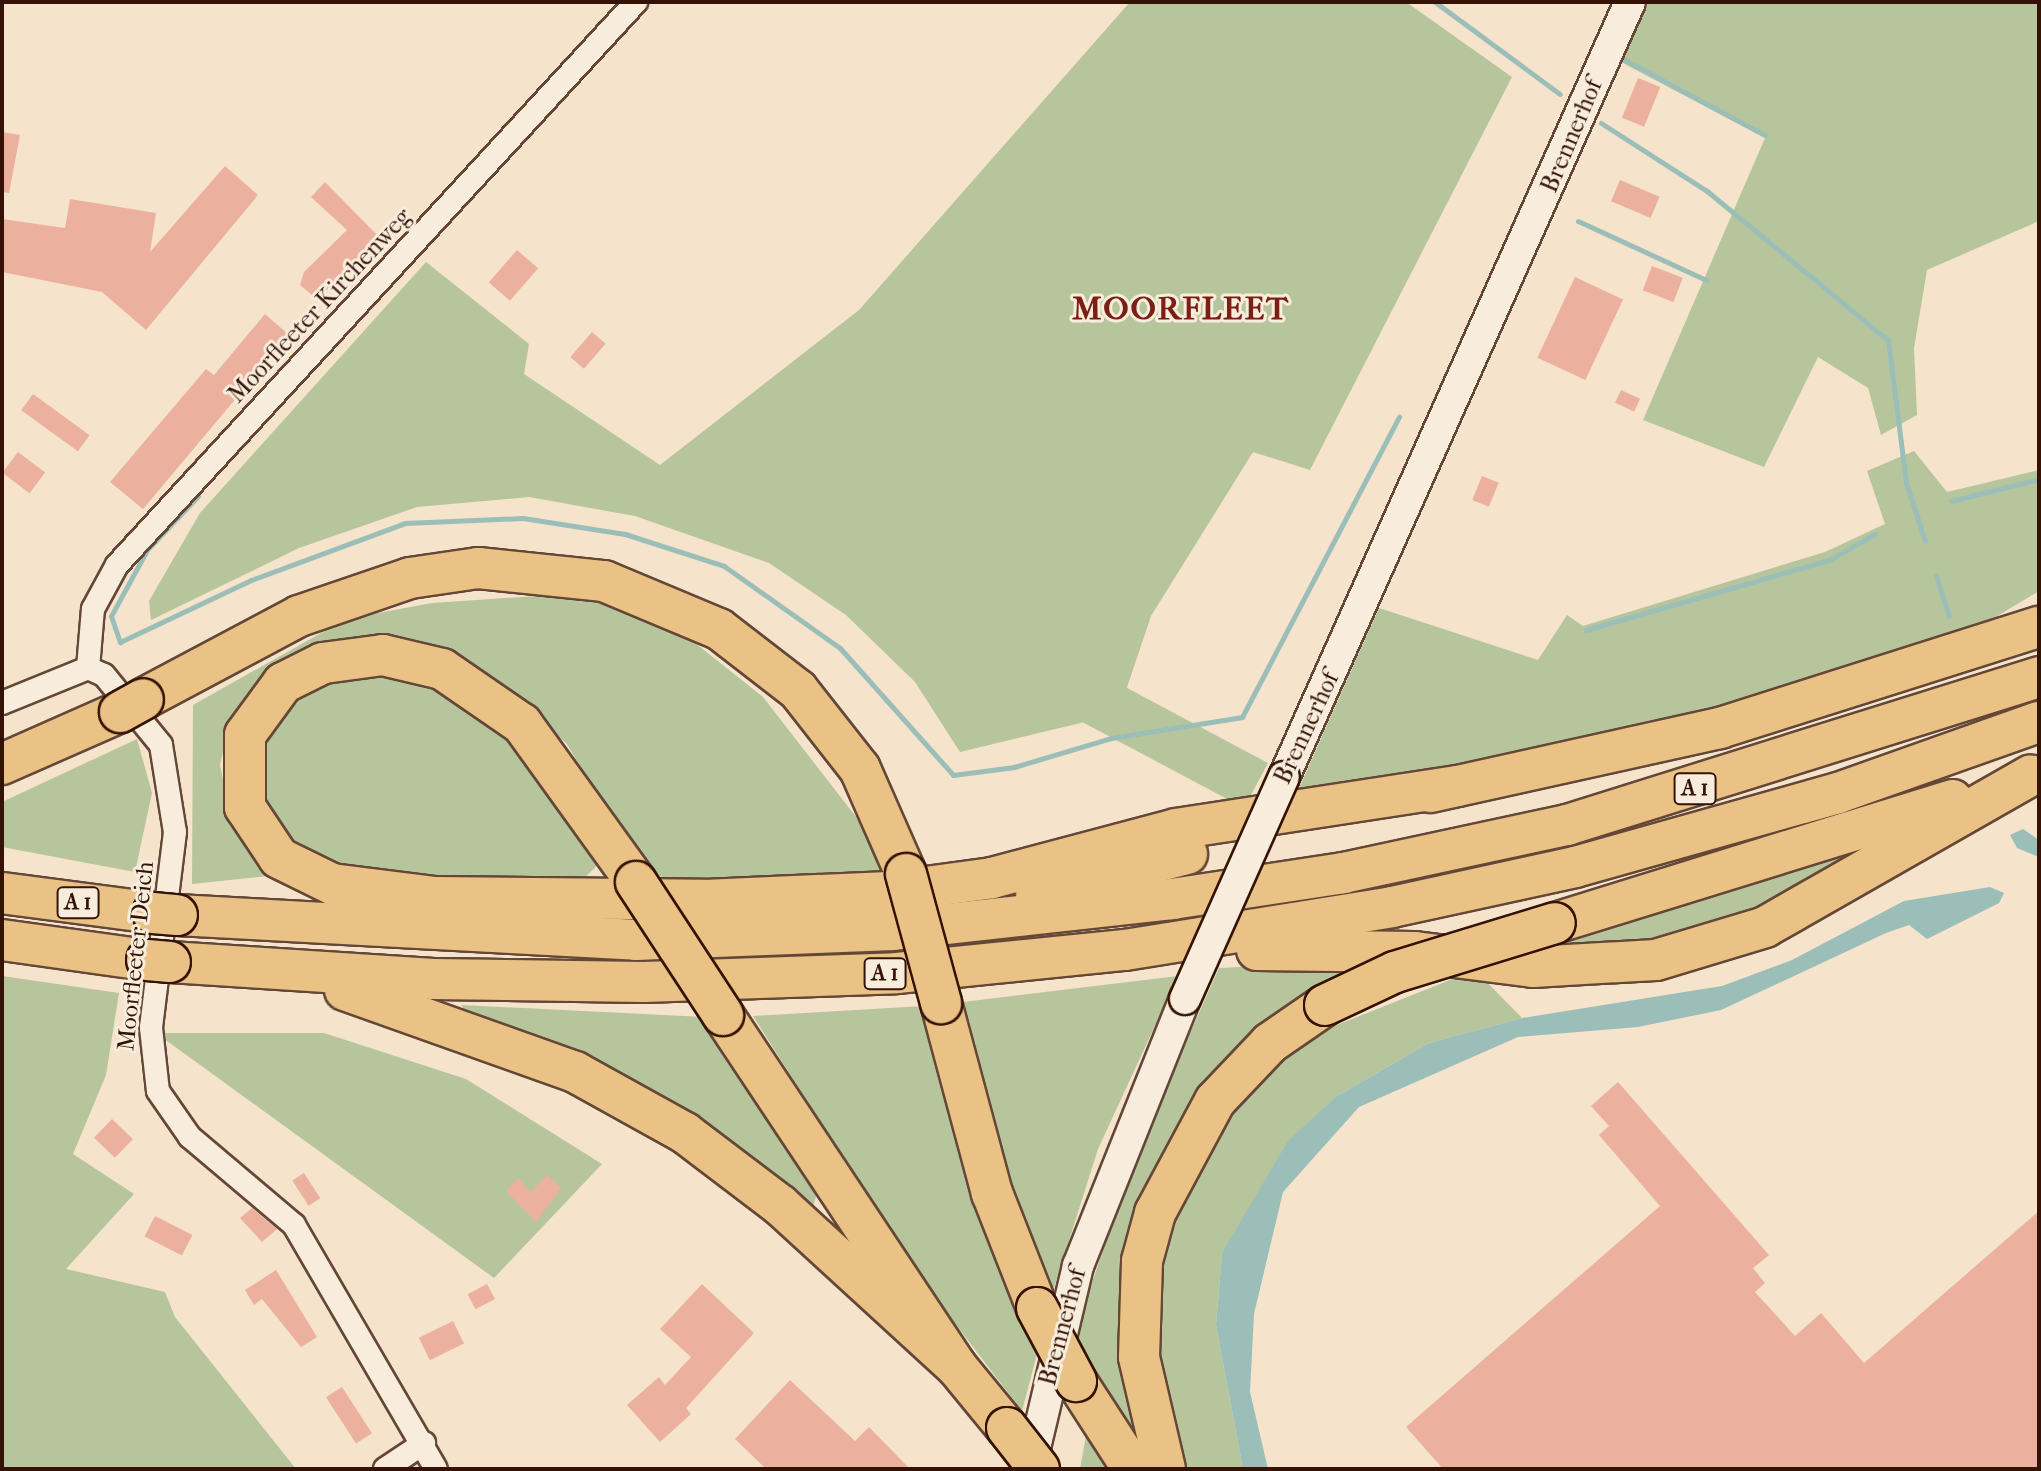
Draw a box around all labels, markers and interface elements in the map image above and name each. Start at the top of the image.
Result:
street label: Brennerhof [1535,75,1609,197]
street label: Moorfleeter Kirchenweg [222,203,418,409]
district label: MOORFLEET [1072,290,1290,328]
street label: Brennerhof [1268,667,1346,789]
road number: A 1 [1673,771,1717,807]
street label: Moorfleeter Deich [112,860,160,1052]
road number: A 1 [56,885,100,921]
road number: A 1 [863,956,907,992]
street label: Brennerhof [1033,1265,1093,1389]

